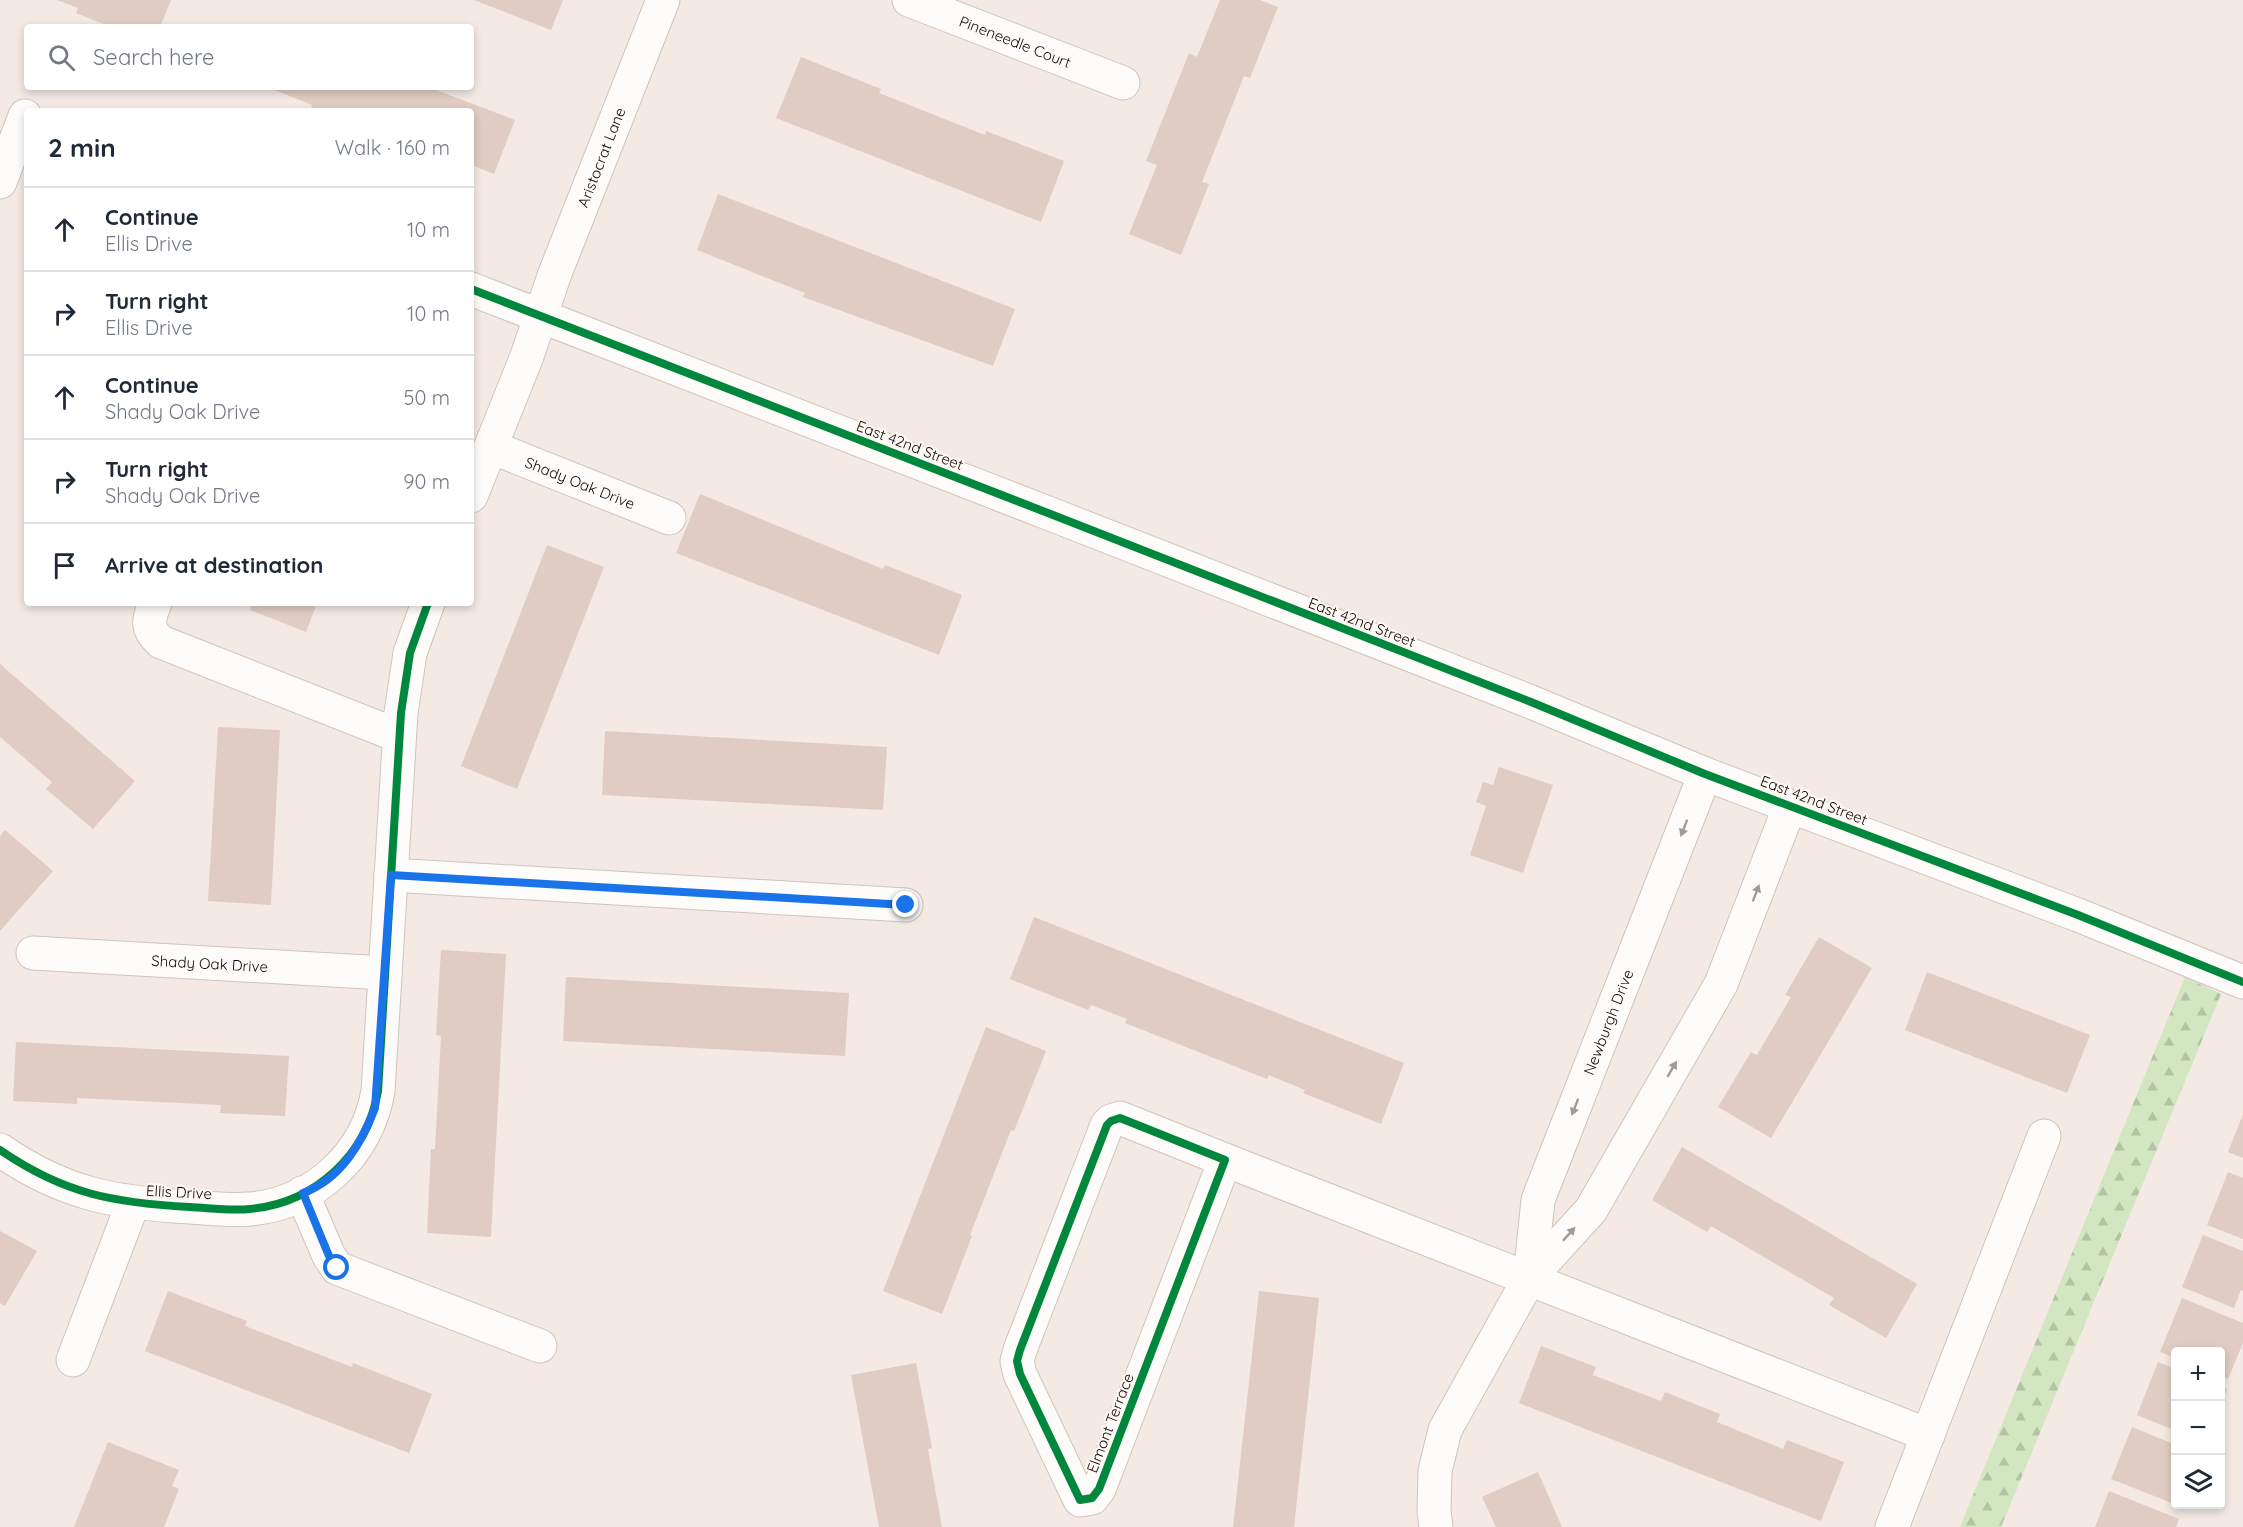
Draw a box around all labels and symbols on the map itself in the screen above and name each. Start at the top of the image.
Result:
street label: Pineneedle Court [957,11,1074,71]
street label: Aristocrat Lane [573,104,629,210]
street label: East 42nd Street [854,416,966,474]
street label: Shady Oak Drive [522,452,638,513]
street label: East 42nd Street [1306,593,1418,651]
street label: East 42nd Street [1758,771,1870,829]
one-way arrow [1679,819,1688,837]
one-way arrow [1751,884,1761,902]
route end [892,891,918,917]
street label: Shady Oak Drive [151,950,269,976]
street label: Newburgh Drive [1578,966,1637,1078]
one-way arrow [1666,1060,1676,1077]
one-way arrow [1570,1099,1580,1117]
street label: Ellis Drive [146,1181,212,1203]
one-way arrow [1562,1227,1575,1242]
route start [323,1254,349,1280]
street label: Elmont Terrace [1082,1371,1138,1475]

